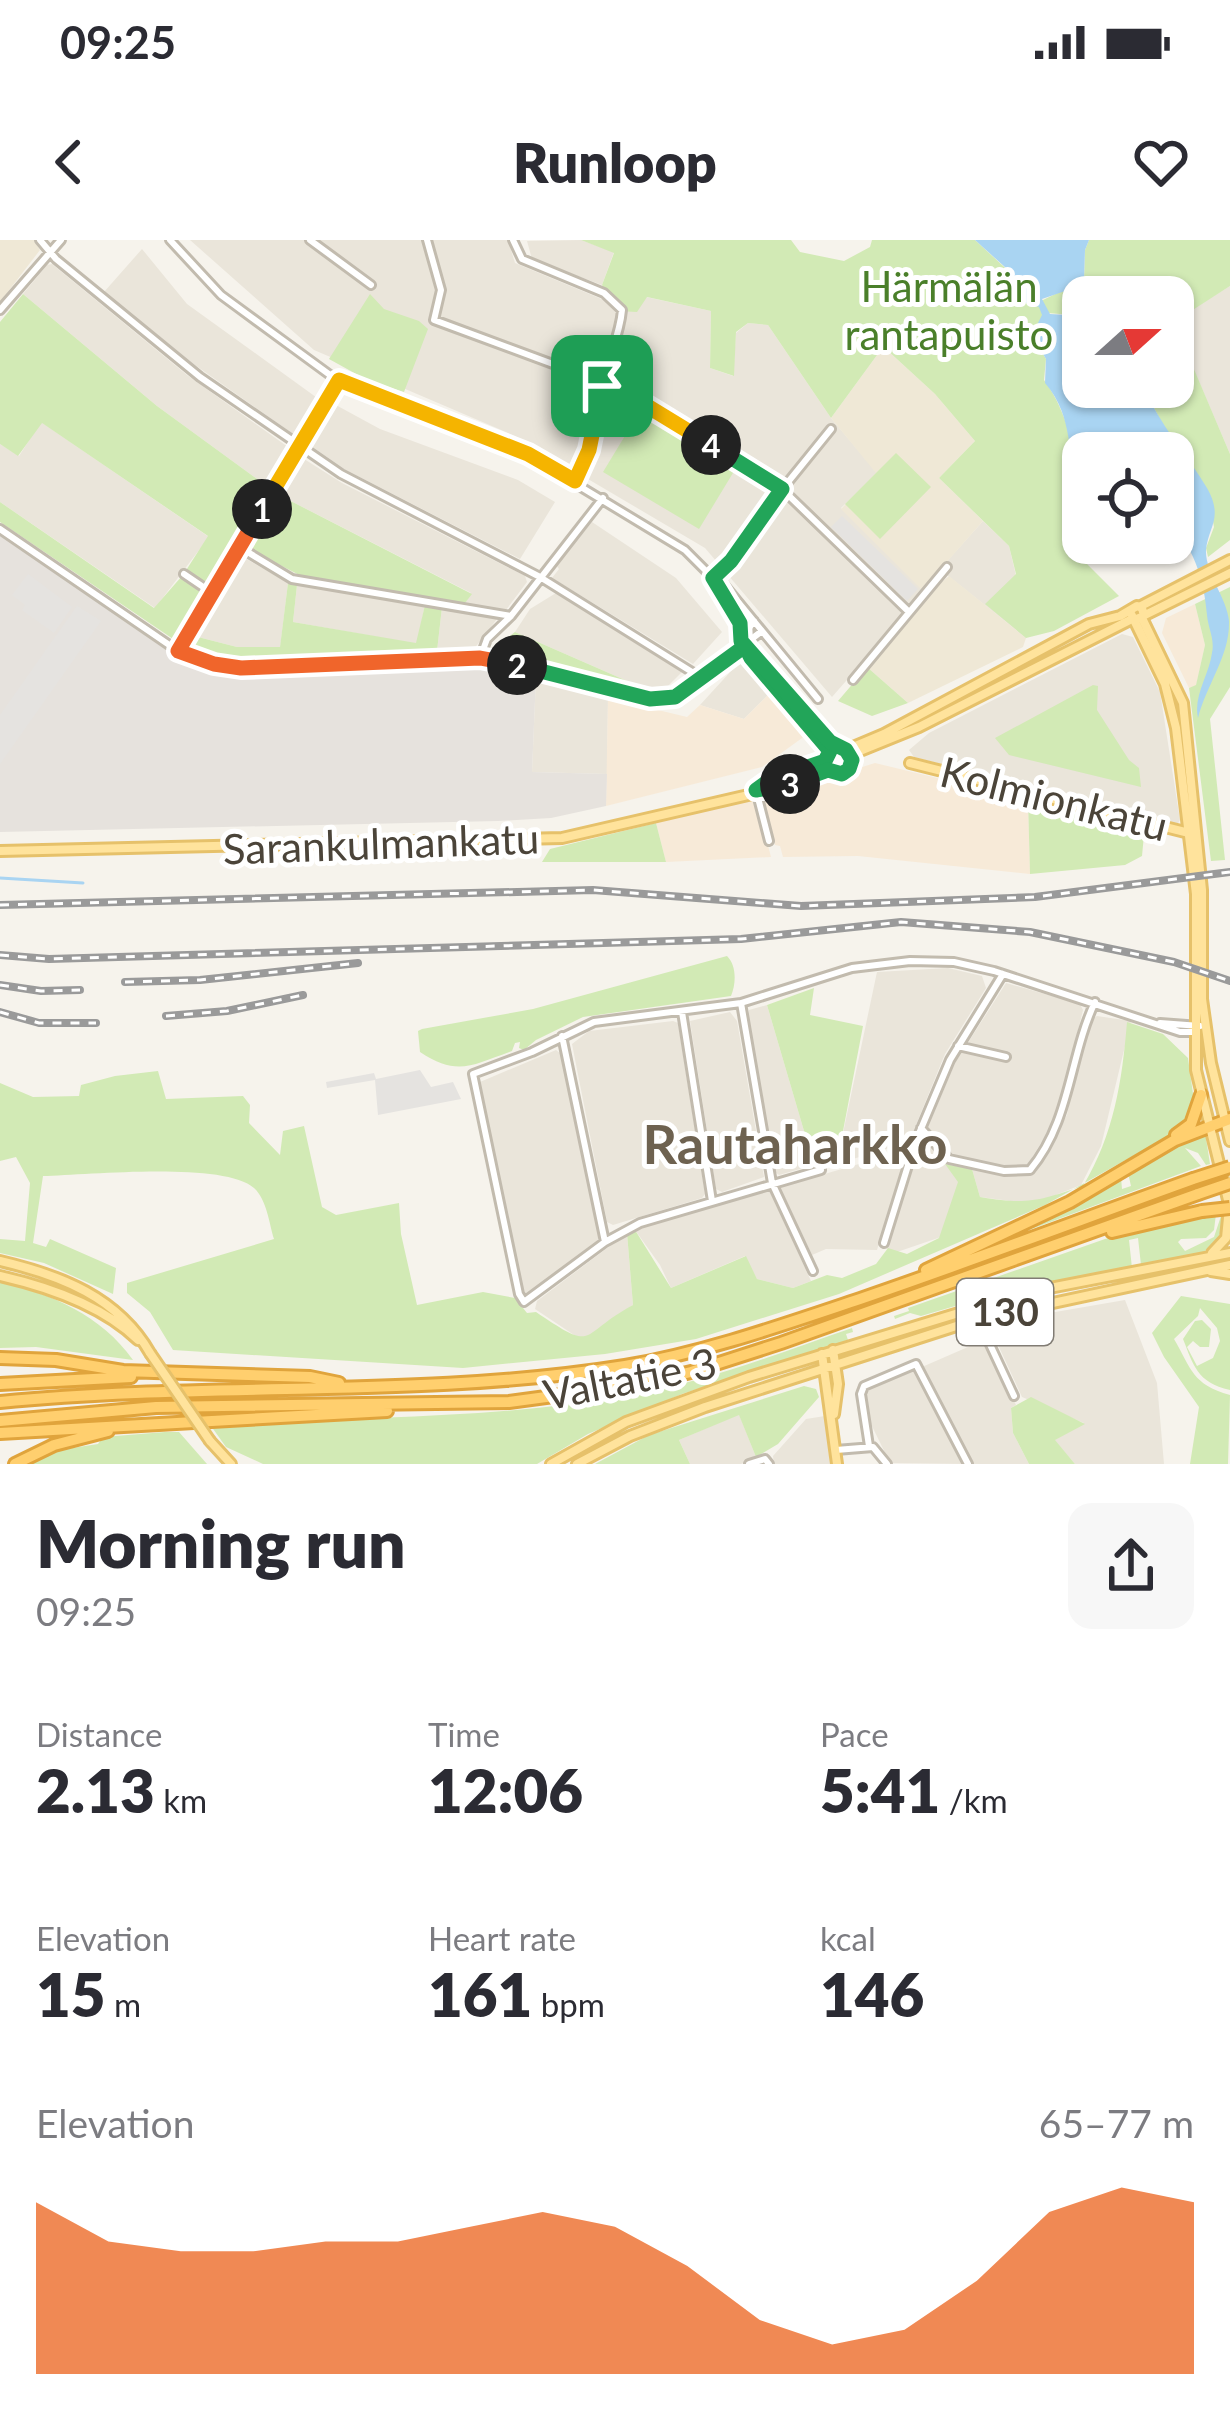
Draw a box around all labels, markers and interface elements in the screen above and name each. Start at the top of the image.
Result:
text: 09:25 [60,15,176,69]
icon: back [36,129,102,195]
icon: heart [1128,129,1194,195]
text: Runloop [513,130,717,195]
park label: Härmälän rantapuisto [845,261,1053,359]
north arrow [1062,276,1194,408]
map controls [1062,276,1194,564]
pin [551,335,653,437]
icon: arrive [569,353,635,419]
pin: 4 [681,415,741,475]
text: 4 [701,425,721,465]
button: locate [1062,432,1194,564]
pin: 1 [232,479,292,539]
text: 1 [252,489,272,529]
pin: 2 [487,635,547,695]
text: 2 [507,645,527,685]
street label: Kolmionkatu [936,746,1173,850]
pin: 3 [760,754,820,814]
text: 3 [780,764,800,804]
street label: Sarankulmankatu [222,812,540,874]
district label: Rautaharkko [643,1111,948,1176]
road number: 130 [957,1279,1053,1345]
street label: Valtatie 3 [539,1337,720,1419]
text: Morning run [36,1503,406,1582]
button: share [1068,1503,1194,1629]
text: 09:25 [36,1588,136,1634]
text: Distance [36,1714,163,1754]
text: Time [428,1714,500,1754]
text: Pace [820,1714,889,1754]
text: 2.13 [36,1754,155,1826]
text: 12:06 [428,1754,583,1826]
text: 5:41 [820,1754,940,1826]
text: km [155,1780,207,1820]
text: /km [940,1780,1008,1820]
text: Elevation [36,1918,170,1958]
text: Heart rate [428,1918,576,1958]
text: kcal [820,1918,876,1958]
text: 15 [36,1958,106,2030]
text: 161 [428,1958,532,2030]
text: 146 [820,1958,924,2030]
text: m [106,1984,141,2024]
text: bpm [532,1984,605,2024]
text: Elevation [36,2100,194,2146]
text: 65–77 m [1039,2100,1194,2146]

